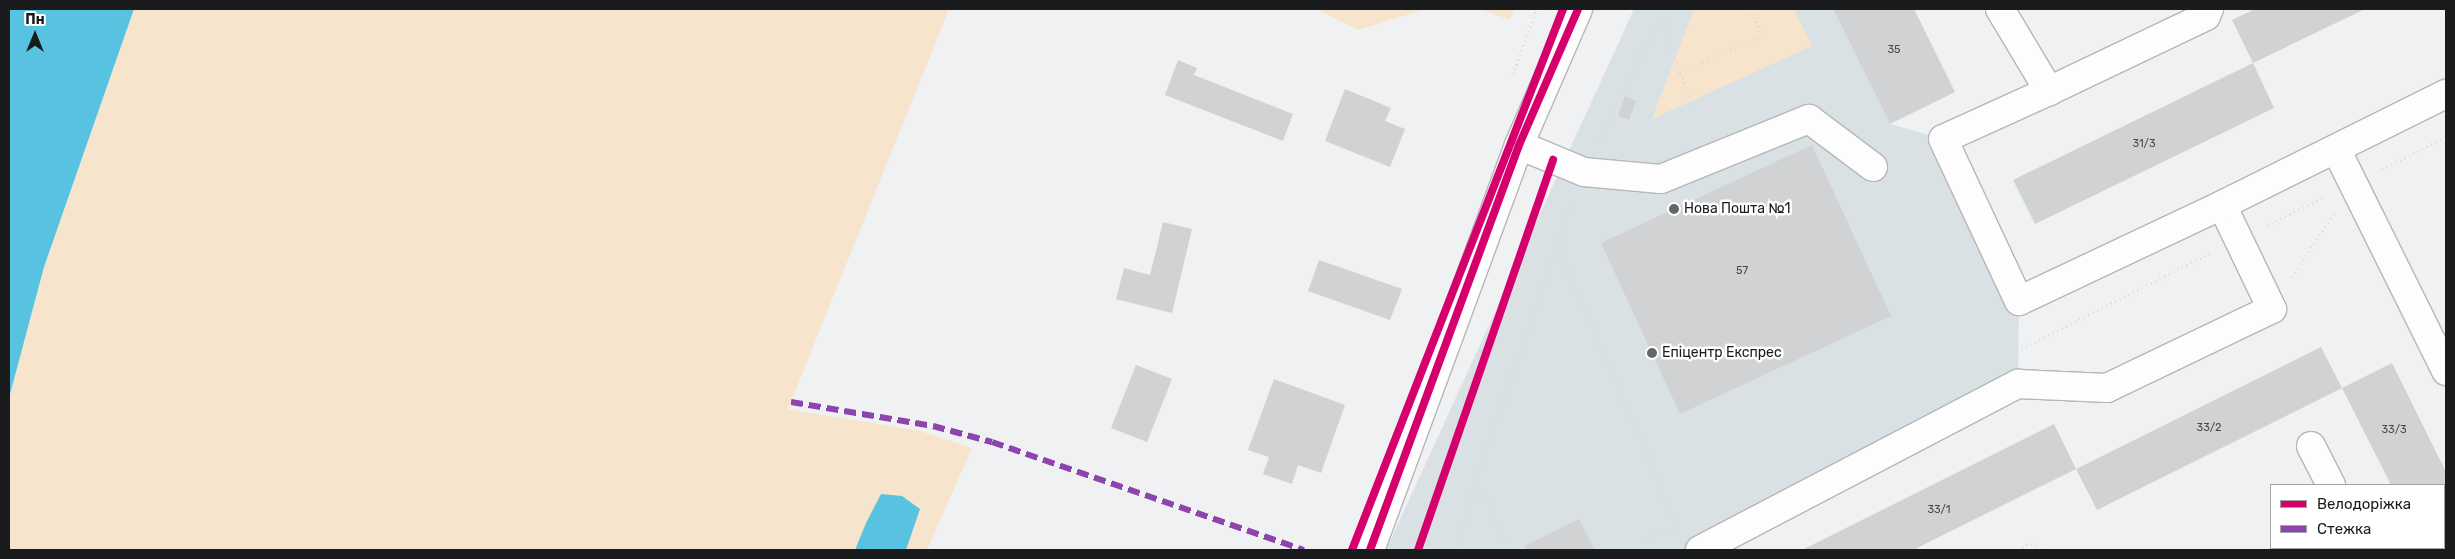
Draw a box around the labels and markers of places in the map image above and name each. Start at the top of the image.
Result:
place label: Нова Пошта №1 [1684,201,1791,217]
marker: Нова Пошта №1 [1668,203,1680,215]
place label: Епіцентр Експрес [1662,345,1782,361]
marker: Епіцентр Експрес [1646,347,1658,359]

